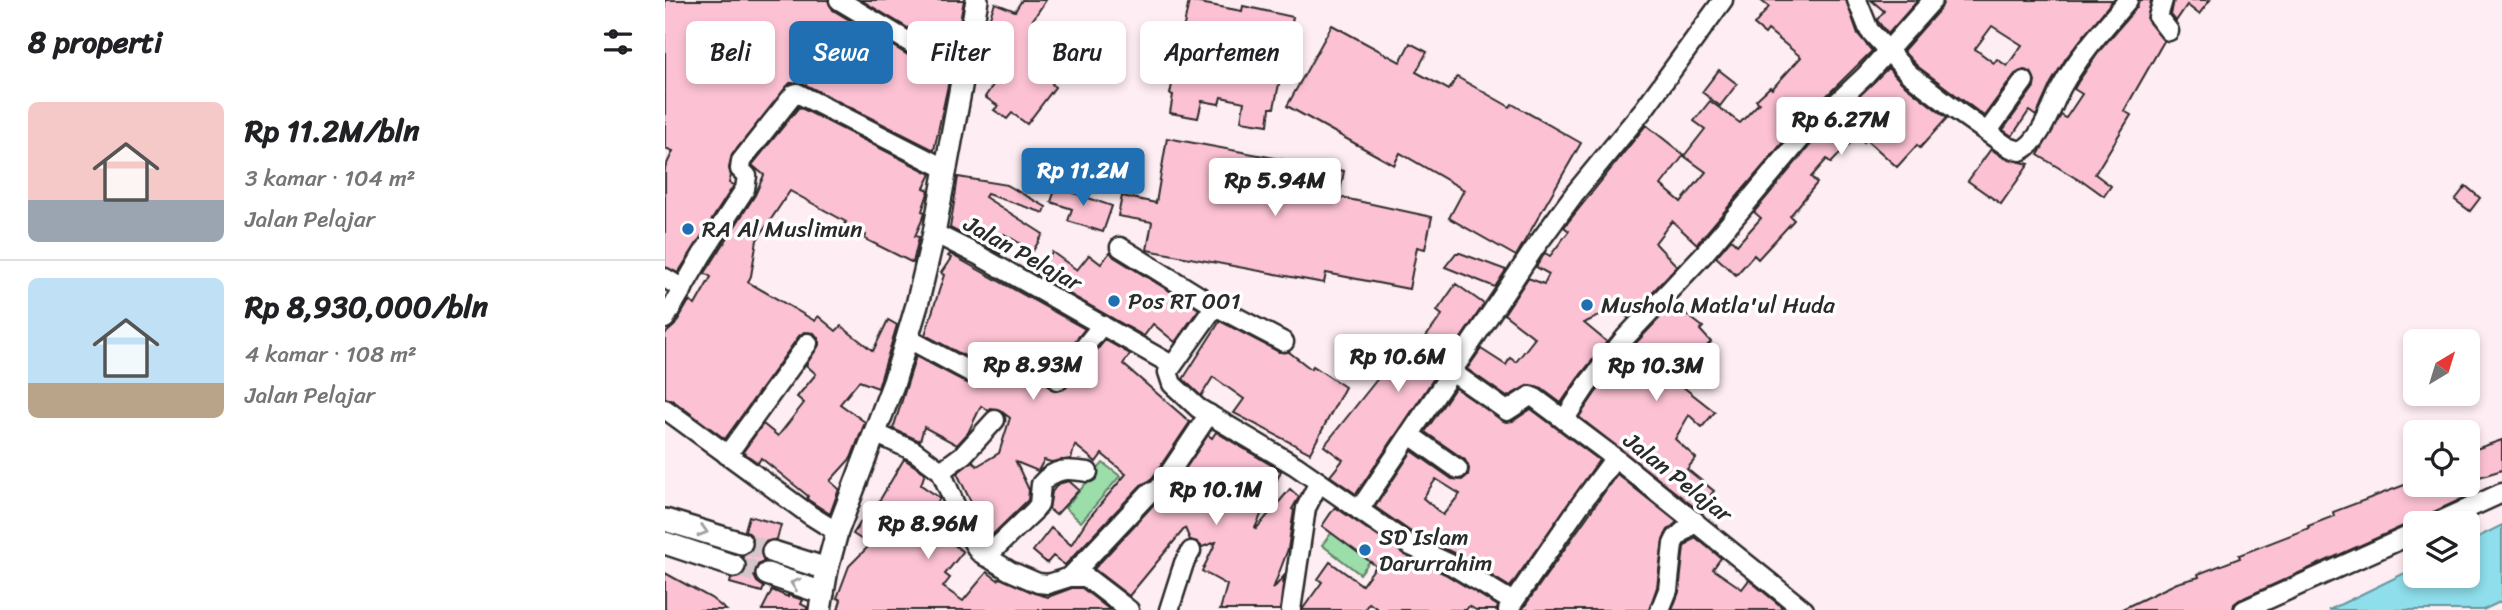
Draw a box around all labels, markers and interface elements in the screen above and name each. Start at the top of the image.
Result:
text: 8 properti [28,15,162,69]
chip: Beli [686,21,775,84]
chip: Sewa [789,21,893,84]
chip: Filter [907,21,1014,84]
chip: Baru [1028,21,1126,84]
chip: Apartemen [1140,21,1303,84]
icon: filters [599,23,637,61]
pin: Rp 6.27M [1769,97,1913,157]
text: Rp 6.27M [1792,99,1890,140]
text: Rp 11.2M/bln [245,104,420,158]
icon: home [84,130,168,214]
pin: Rp 11.2M [1011,148,1155,208]
text: Rp 11.2M [1038,150,1128,191]
text: 3 kamar · 104 m² [245,158,416,199]
pin: Rp 5.94M [1203,158,1347,218]
text: Rp 5.94M [1225,160,1325,201]
text: Jalan Pelajar [245,199,375,240]
street label: Jalan Pelajar [955,204,1091,304]
place label: RA Al Muslimun [702,209,862,250]
marker: RA Al Muslimun [680,221,696,237]
text: Rp 8,930,000/bln [245,280,488,334]
place label: Pos RT 001 [1128,281,1241,322]
place label: Mushola Matla'ul Huda [1601,285,1835,326]
marker: Pos RT 001 [1106,293,1122,309]
marker: Mushola Matla'ul Huda [1579,297,1595,313]
icon: home [84,306,168,390]
north arrow [2403,329,2480,406]
map controls [2403,329,2480,588]
text: 4 kamar · 108 m² [245,334,417,375]
pin: Rp 10.6M [1326,334,1470,394]
text: Rp 10.6M [1350,336,1446,377]
pin: Rp 8.93M [961,342,1105,402]
text: Rp 8.93M [984,344,1082,385]
pin: Rp 10.3M [1584,344,1728,403]
text: Rp 10.3M [1609,345,1703,386]
text: Jalan Pelajar [245,375,375,416]
button: locate [2403,420,2480,497]
street label: Jalan Pelajar [1613,421,1743,535]
pin: Rp 10.1M [1144,468,1288,527]
text: Rp 10.1M [1170,469,1262,510]
pin: Rp 8.96M [856,502,1000,561]
text: Rp 8.96M [879,503,977,544]
button: layers [2403,511,2480,588]
place label: SD Islam Darurrahim [1379,517,1493,584]
one-way arrow [697,523,709,538]
marker: SD Islam Darurrahim [1357,542,1373,558]
one-way arrow [789,577,801,592]

